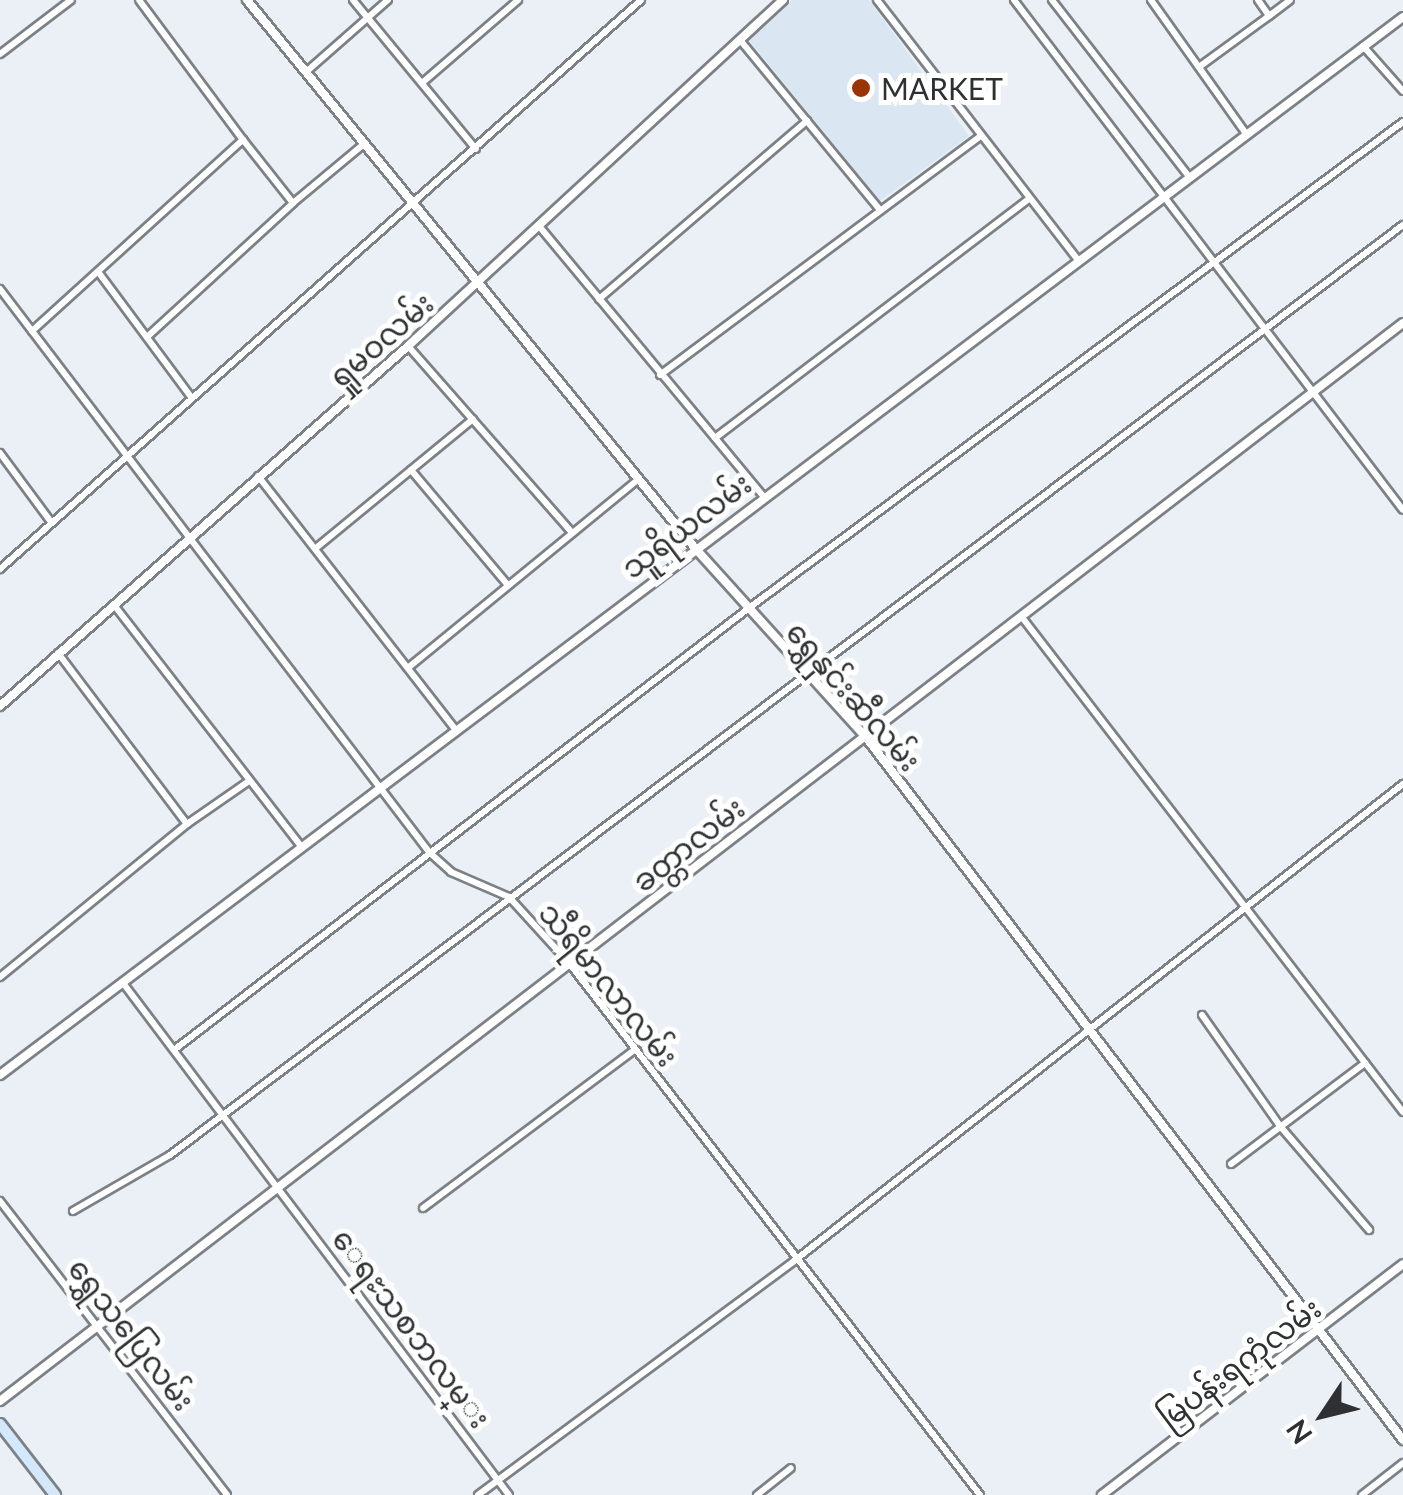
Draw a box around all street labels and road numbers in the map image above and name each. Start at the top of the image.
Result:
street label: ရှုမဝလမ်း [320,285,440,395]
street label: သူရိယလမ်း [614,465,758,585]
street label: ရွှေနှင်းဆီလမ်း [779,614,929,778]
street label: ခတ္တာလမ်း [625,789,751,899]
street label: သီရိမာလာလမ်း [532,895,686,1073]
street label: ေရႊသစၥာလမ္း [325,1221,499,1435]
street label: ရွှေသပြေလမ်း [61,1251,203,1417]
street label: မြပန်းရကုံလမ်း [1151,1289,1327,1435]

